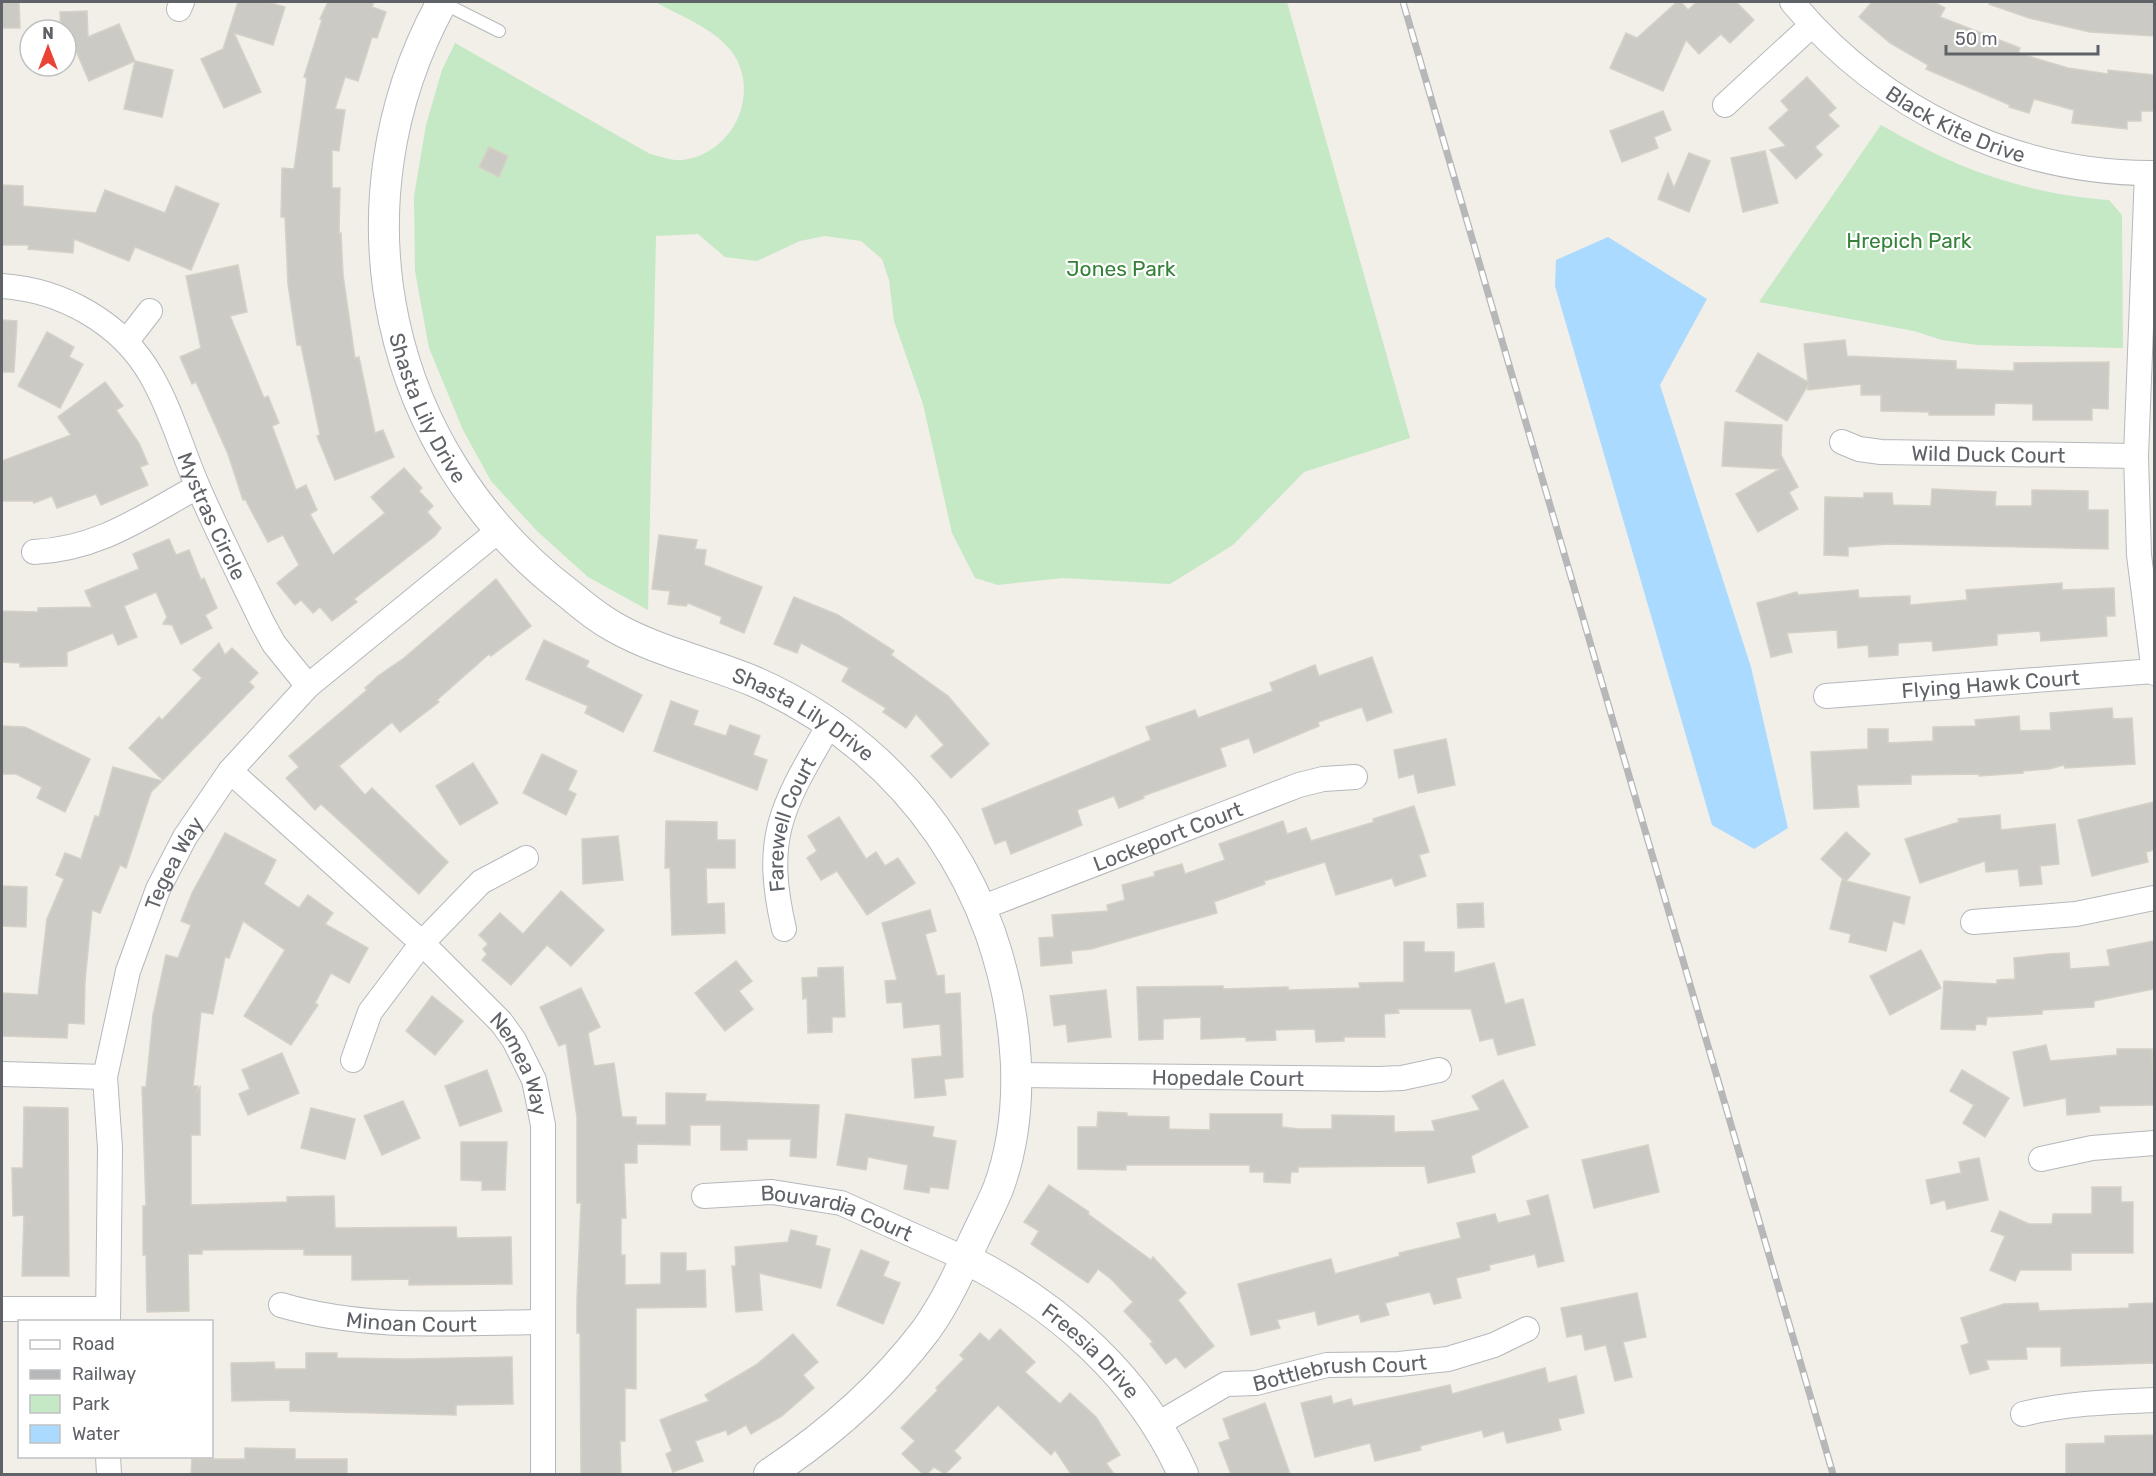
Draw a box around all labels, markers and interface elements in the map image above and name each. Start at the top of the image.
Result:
north arrow [18,18,78,78]
scale bar [1946,18,2098,56]
text: N [42,24,54,43]
text: 50 m [1955,28,1998,50]
street label: Black Kite Drive [1882,80,2029,167]
park label: Hrepich Park [1846,228,1972,253]
park label: Jones Park [1066,256,1176,281]
street label: Shasta Lily Drive [385,330,472,487]
street label: Wild Duck Court [1911,440,2066,467]
street label: Mystras Circle [173,449,252,584]
street label: Shasta Lily Drive [729,662,880,766]
street label: Flying Hawk Court [1901,664,2081,703]
street label: Farewell Court [763,752,821,893]
street label: Lockeport Court [1089,796,1246,876]
street label: Tegea Way [139,811,208,913]
street label: Nemea Way [485,1006,553,1118]
street label: Hopedale Court [1152,1064,1304,1091]
street label: Bouvardia Court [760,1179,917,1246]
street label: Freesia Drive [1037,1297,1145,1403]
street label: Minoan Court [345,1306,477,1336]
legend [18,1320,213,1458]
text: Road [72,1333,115,1355]
street label: Bottlebrush Court [1250,1349,1428,1396]
text: Railway [72,1363,136,1385]
text: Park [72,1393,110,1415]
text: Water [72,1423,120,1445]

